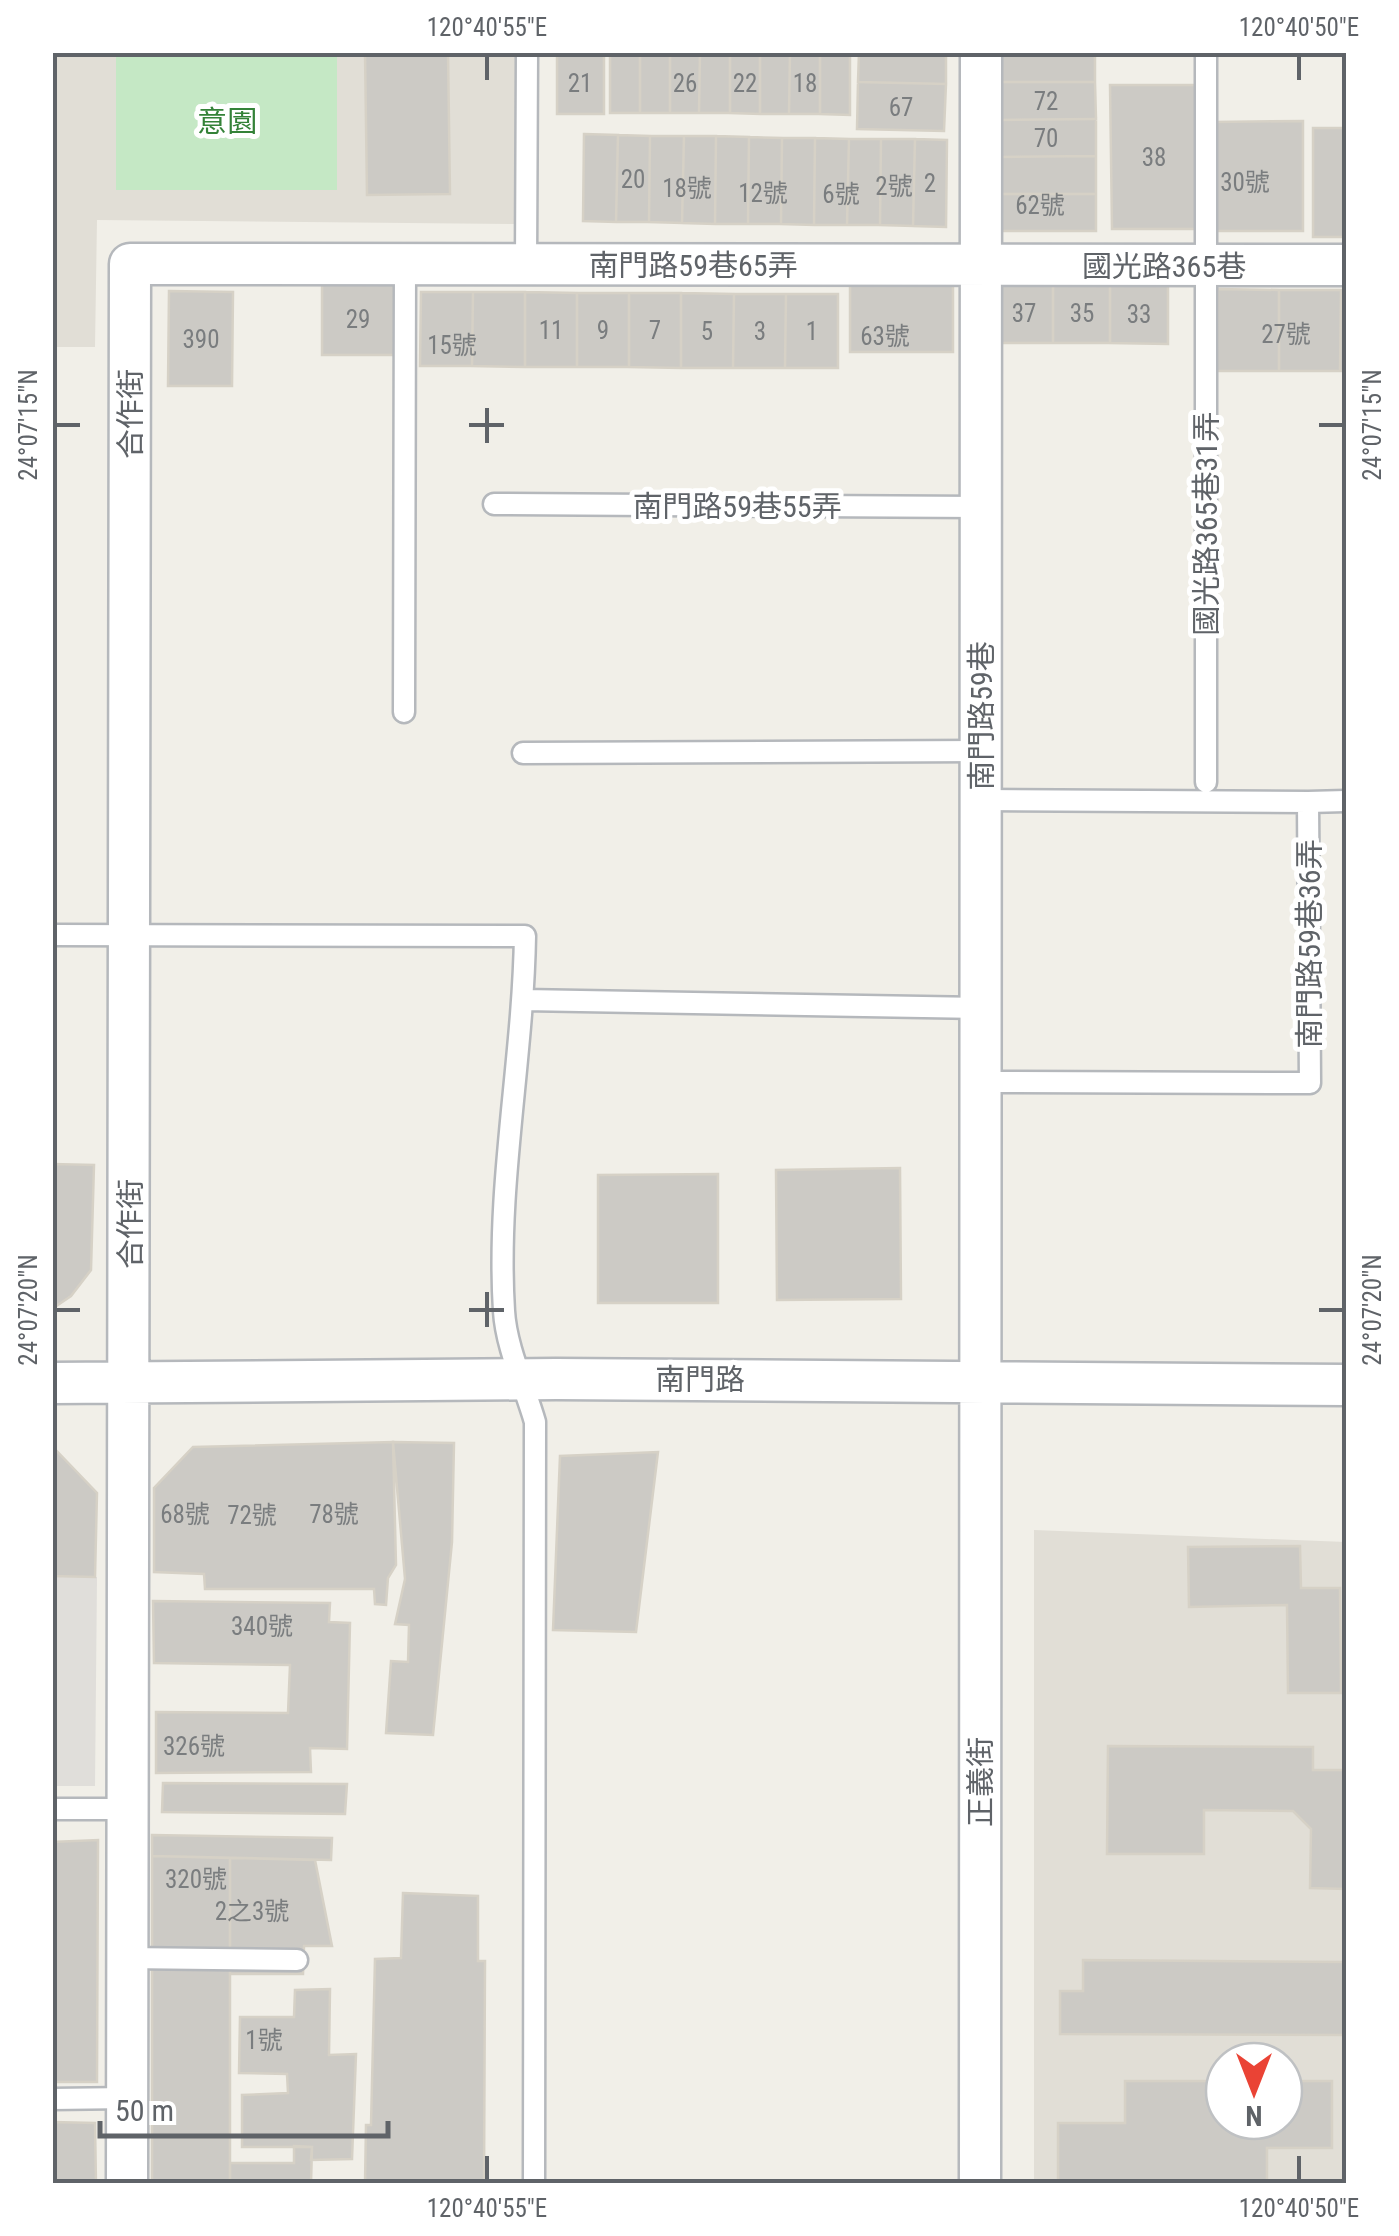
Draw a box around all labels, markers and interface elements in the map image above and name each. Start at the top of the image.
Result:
text: 120°40'55"E [427,13,547,42]
text: 120°40'50"E [1239,13,1359,42]
house number: 21 [568,69,592,98]
house number: 26 [673,69,697,98]
house number: 22 [733,69,757,98]
house number: 18 [793,69,817,98]
house number: 72 [1034,87,1058,116]
house number: 67 [889,93,913,122]
park label: 意園 [197,104,257,139]
house number: 70 [1034,124,1058,153]
house number: 38 [1142,143,1166,172]
house number: 20 [621,165,645,194]
house number: 30號 [1220,168,1270,197]
house number: 2 [924,169,936,198]
house number: 2號 [875,172,913,201]
house number: 18號 [662,174,712,203]
house number: 12號 [738,179,788,208]
house number: 6號 [822,180,860,209]
house number: 62號 [1015,191,1065,220]
street label: 南門路59巷65弄 [588,248,798,283]
street label: 國光路365巷 [1082,249,1246,284]
house number: 37 [1012,299,1036,328]
house number: 35 [1070,299,1094,328]
house number: 33 [1127,300,1151,329]
house number: 29 [346,305,370,334]
house number: 11 [539,316,563,345]
house number: 9 [597,316,609,345]
house number: 7 [649,316,661,345]
house number: 5 [701,317,713,346]
house number: 3 [754,317,766,346]
house number: 1 [806,317,818,346]
house number: 27號 [1261,320,1311,349]
house number: 63號 [860,322,910,351]
house number: 390 [182,325,220,354]
house number: 15號 [427,331,477,360]
text: 24°07'15"N [14,369,43,481]
street label: 合作街 [113,369,148,459]
text: 24°07'15"N [1358,369,1387,481]
street label: 國光路365巷31弄 [1189,412,1224,636]
street label: 南門路59巷55弄 [632,489,842,524]
street label: 南門路59巷 [964,641,999,791]
street label: 南門路59巷36弄 [1292,839,1327,1049]
street label: 合作街 [113,1179,148,1269]
text: 24°07'20"N [14,1254,43,1366]
text: 24°07'20"N [1358,1254,1387,1366]
street label: 南門路 [655,1362,745,1397]
house number: 68號 [160,1500,210,1529]
house number: 78號 [309,1500,359,1529]
house number: 72號 [227,1501,277,1530]
house number: 340號 [231,1612,293,1641]
house number: 326號 [163,1732,225,1761]
street label: 正義街 [963,1737,998,1827]
house number: 320號 [165,1865,227,1894]
house number: 2之3號 [215,1897,289,1926]
house number: 1號 [245,2026,283,2055]
north arrow [1204,2041,1304,2141]
scale bar [100,2076,388,2138]
text: 50 m [115,2093,174,2128]
text: N [1245,2099,1263,2132]
text: 120°40'55"E [427,2194,547,2223]
text: 120°40'50"E [1239,2194,1359,2223]

